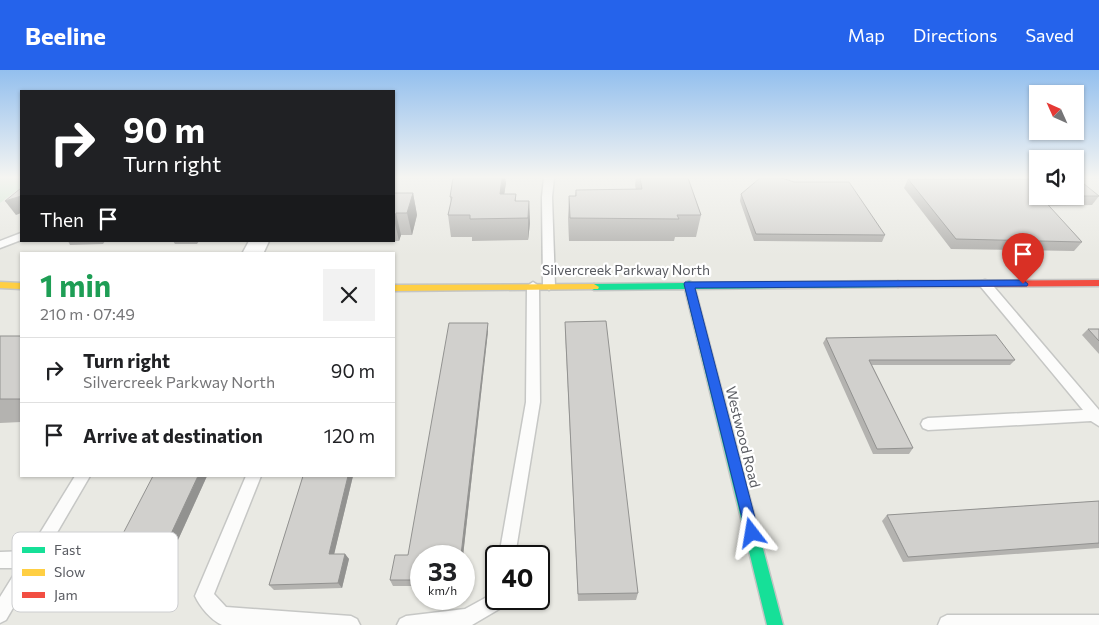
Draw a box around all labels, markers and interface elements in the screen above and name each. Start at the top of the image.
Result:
text: Beeline [25,21,106,50]
text: Map [848,24,885,46]
text: Directions [913,24,997,46]
text: Saved [1025,24,1074,46]
north arrow [1029,85,1084,140]
map controls [1029,85,1084,205]
text: 90 m [123,107,205,150]
icon: right [40,110,105,175]
text: Turn right [123,150,221,177]
button: sound [1029,150,1084,205]
icon: arrive [94,205,122,233]
text: Then [40,208,84,231]
pin [1002,233,1044,284]
icon: arrive [1009,240,1037,268]
street label: Silvercreek Parkway North [542,261,710,278]
text: 1 min [40,266,111,303]
button: close [323,269,375,321]
text: 210 m · 07:49 [40,304,135,323]
text: Turn right [83,349,170,372]
icon: right [40,356,68,384]
text: 90 m [331,359,375,382]
text: Silvercreek Parkway North [83,372,275,391]
street label: Westwood Road [723,384,764,489]
icon: arrive [40,421,68,449]
text: Arrive at destination [83,424,263,447]
text: 120 m [324,424,375,447]
position arrow [725,506,777,558]
legend [12,532,178,612]
text: Fast [54,541,81,558]
speed limit sign: 40 [485,545,550,610]
text: 33 [428,556,457,586]
text: Slow [54,563,85,580]
text: km/h [428,583,457,597]
text: Jam [54,586,78,603]

